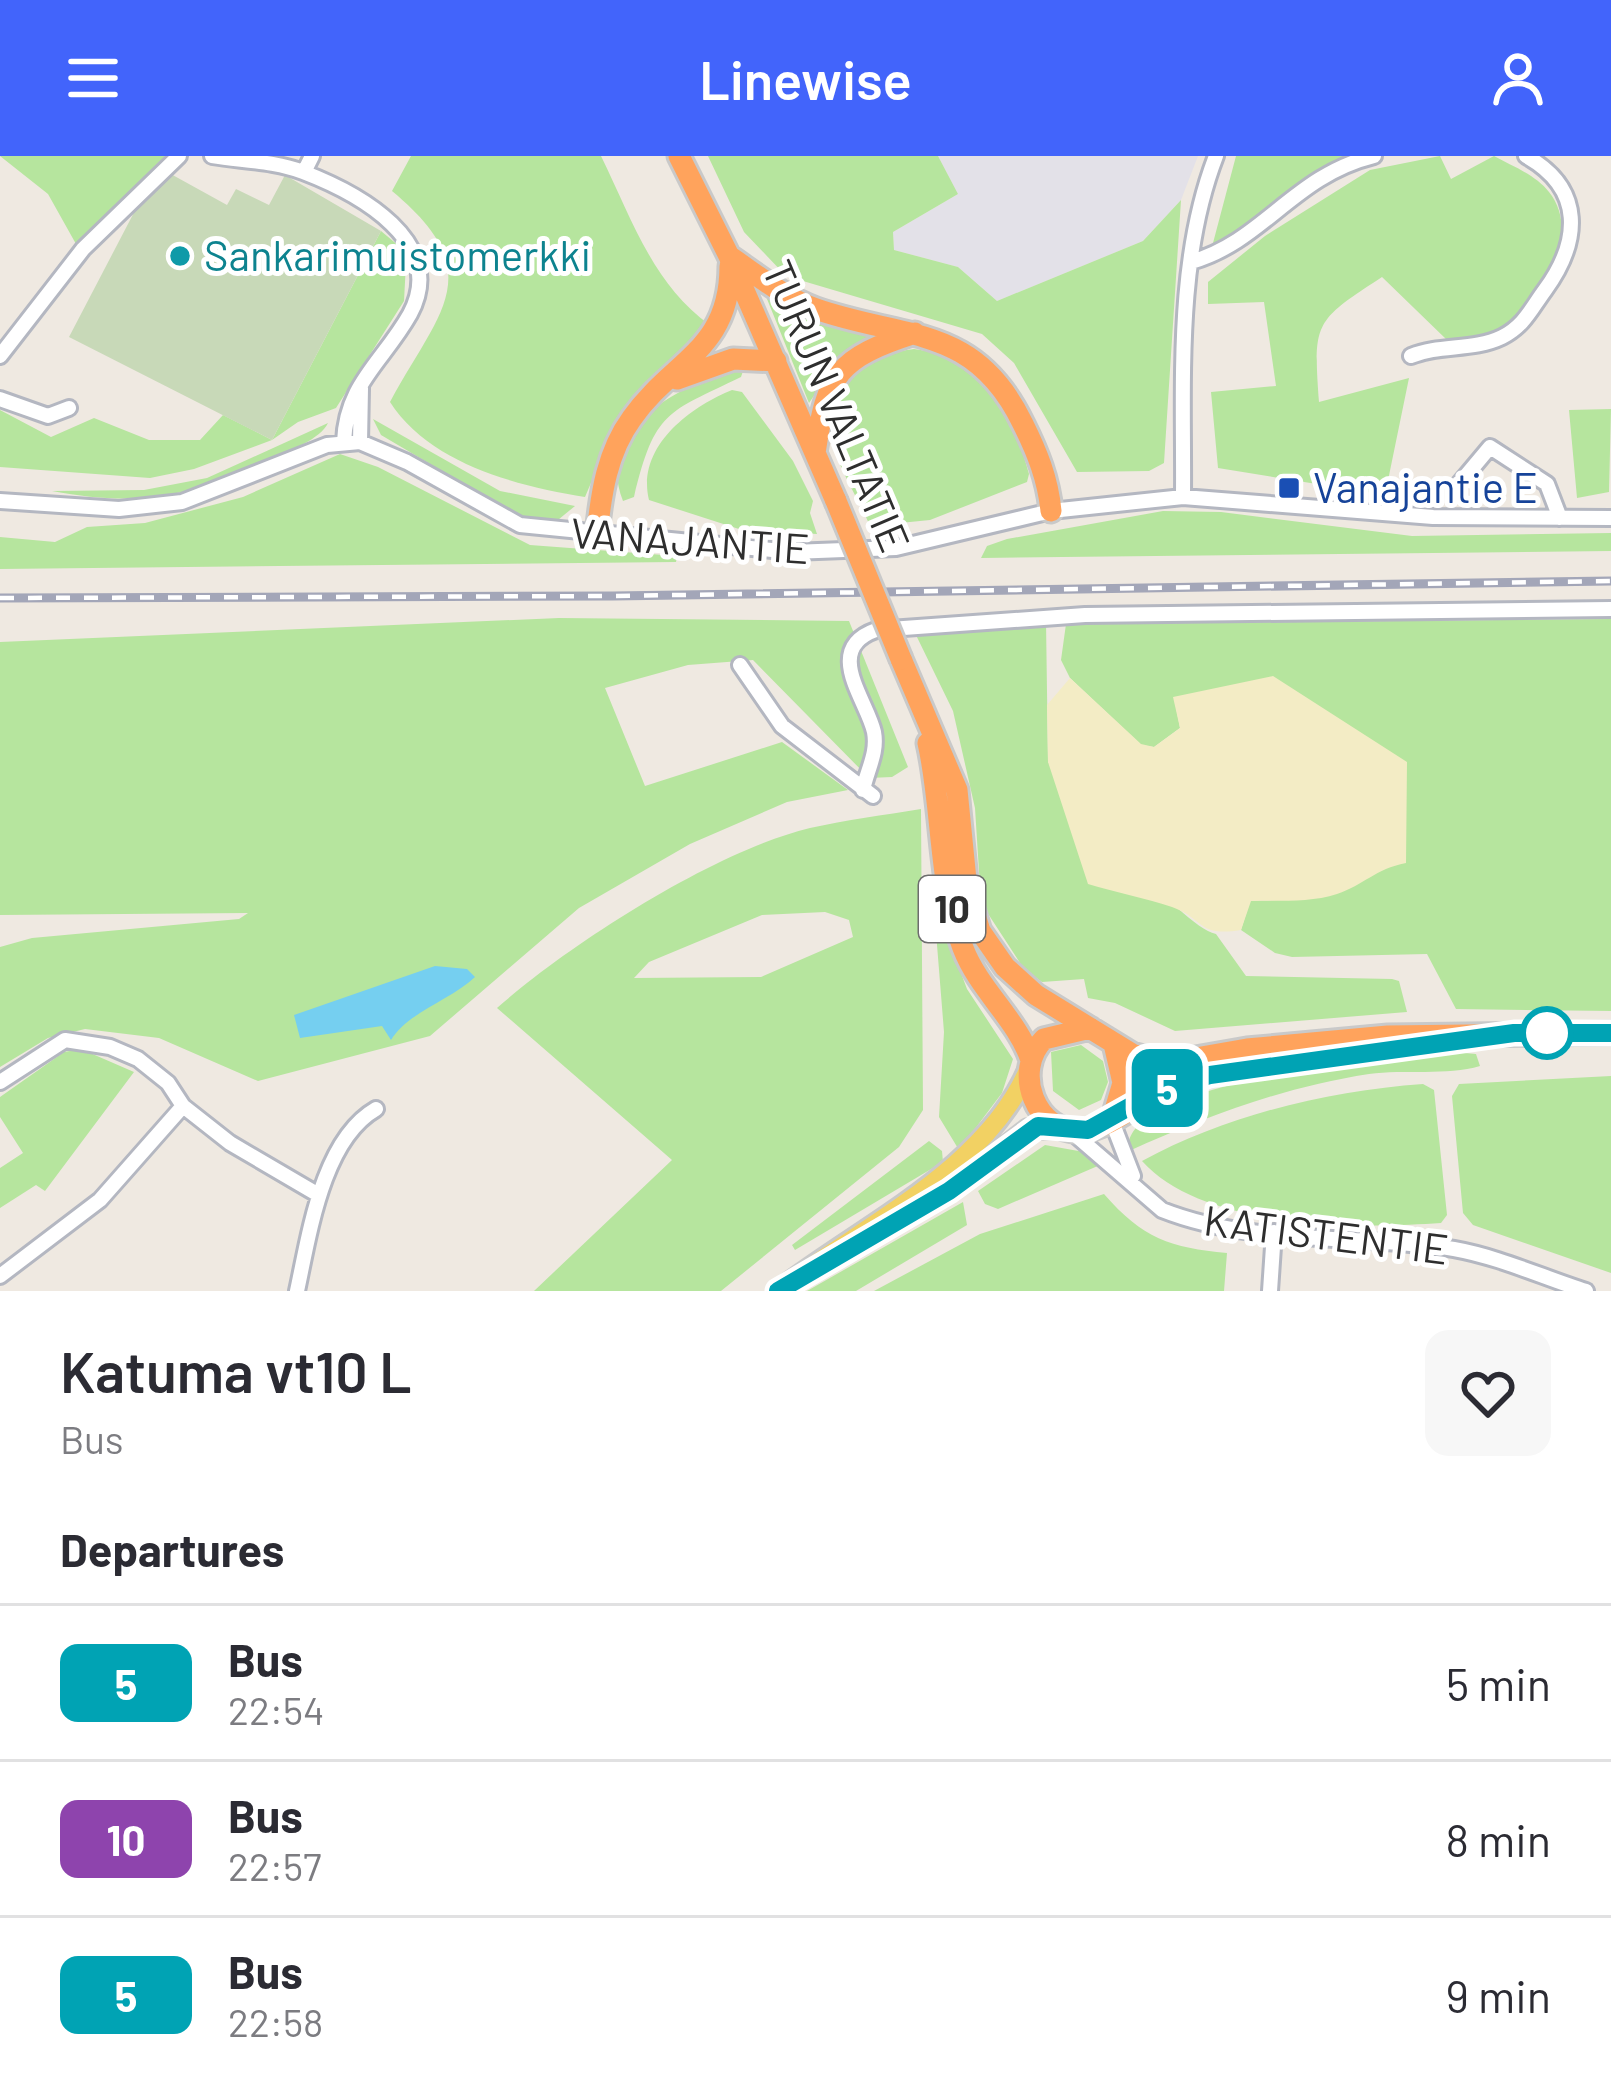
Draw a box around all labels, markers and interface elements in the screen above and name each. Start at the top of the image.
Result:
icon: menu [60,45,126,111]
icon: person [1485,45,1551,111]
text: Linewise [699,46,912,111]
place label: Sankarimuistomerkki [204,229,591,279]
marker: Sankarimuistomerkki [167,243,193,269]
street label: TURUN VALTATIE [754,252,922,558]
place label: Vanajantie E [1313,461,1538,512]
marker: Vanajantie E [1276,475,1302,501]
street label: VANAJANTIE [569,506,811,572]
road number: 10 [919,876,985,942]
unlabelled marker [1522,1008,1572,1058]
line badge: 5 [1128,1049,1206,1127]
text: 5 [1156,1063,1178,1113]
street label: KATISTENTIE [1201,1193,1451,1273]
button: heart [1425,1330,1551,1456]
text: Katuma vt10 L [60,1336,412,1404]
text: Bus [60,1415,124,1462]
text: Departures [60,1522,284,1576]
text: Bus [228,1632,303,1686]
text: 5 min [1446,1656,1551,1710]
text: 5 [115,1658,137,1708]
text: 22:54 [228,1686,325,1733]
text: Bus [228,1788,303,1842]
text: 8 min [1446,1812,1551,1866]
text: 10 [107,1814,145,1864]
text: 22:57 [228,1842,322,1889]
text: Bus [228,1944,303,1998]
text: 9 min [1446,1968,1551,2022]
text: 5 [115,1970,137,2020]
text: 22:58 [228,1998,323,2045]

